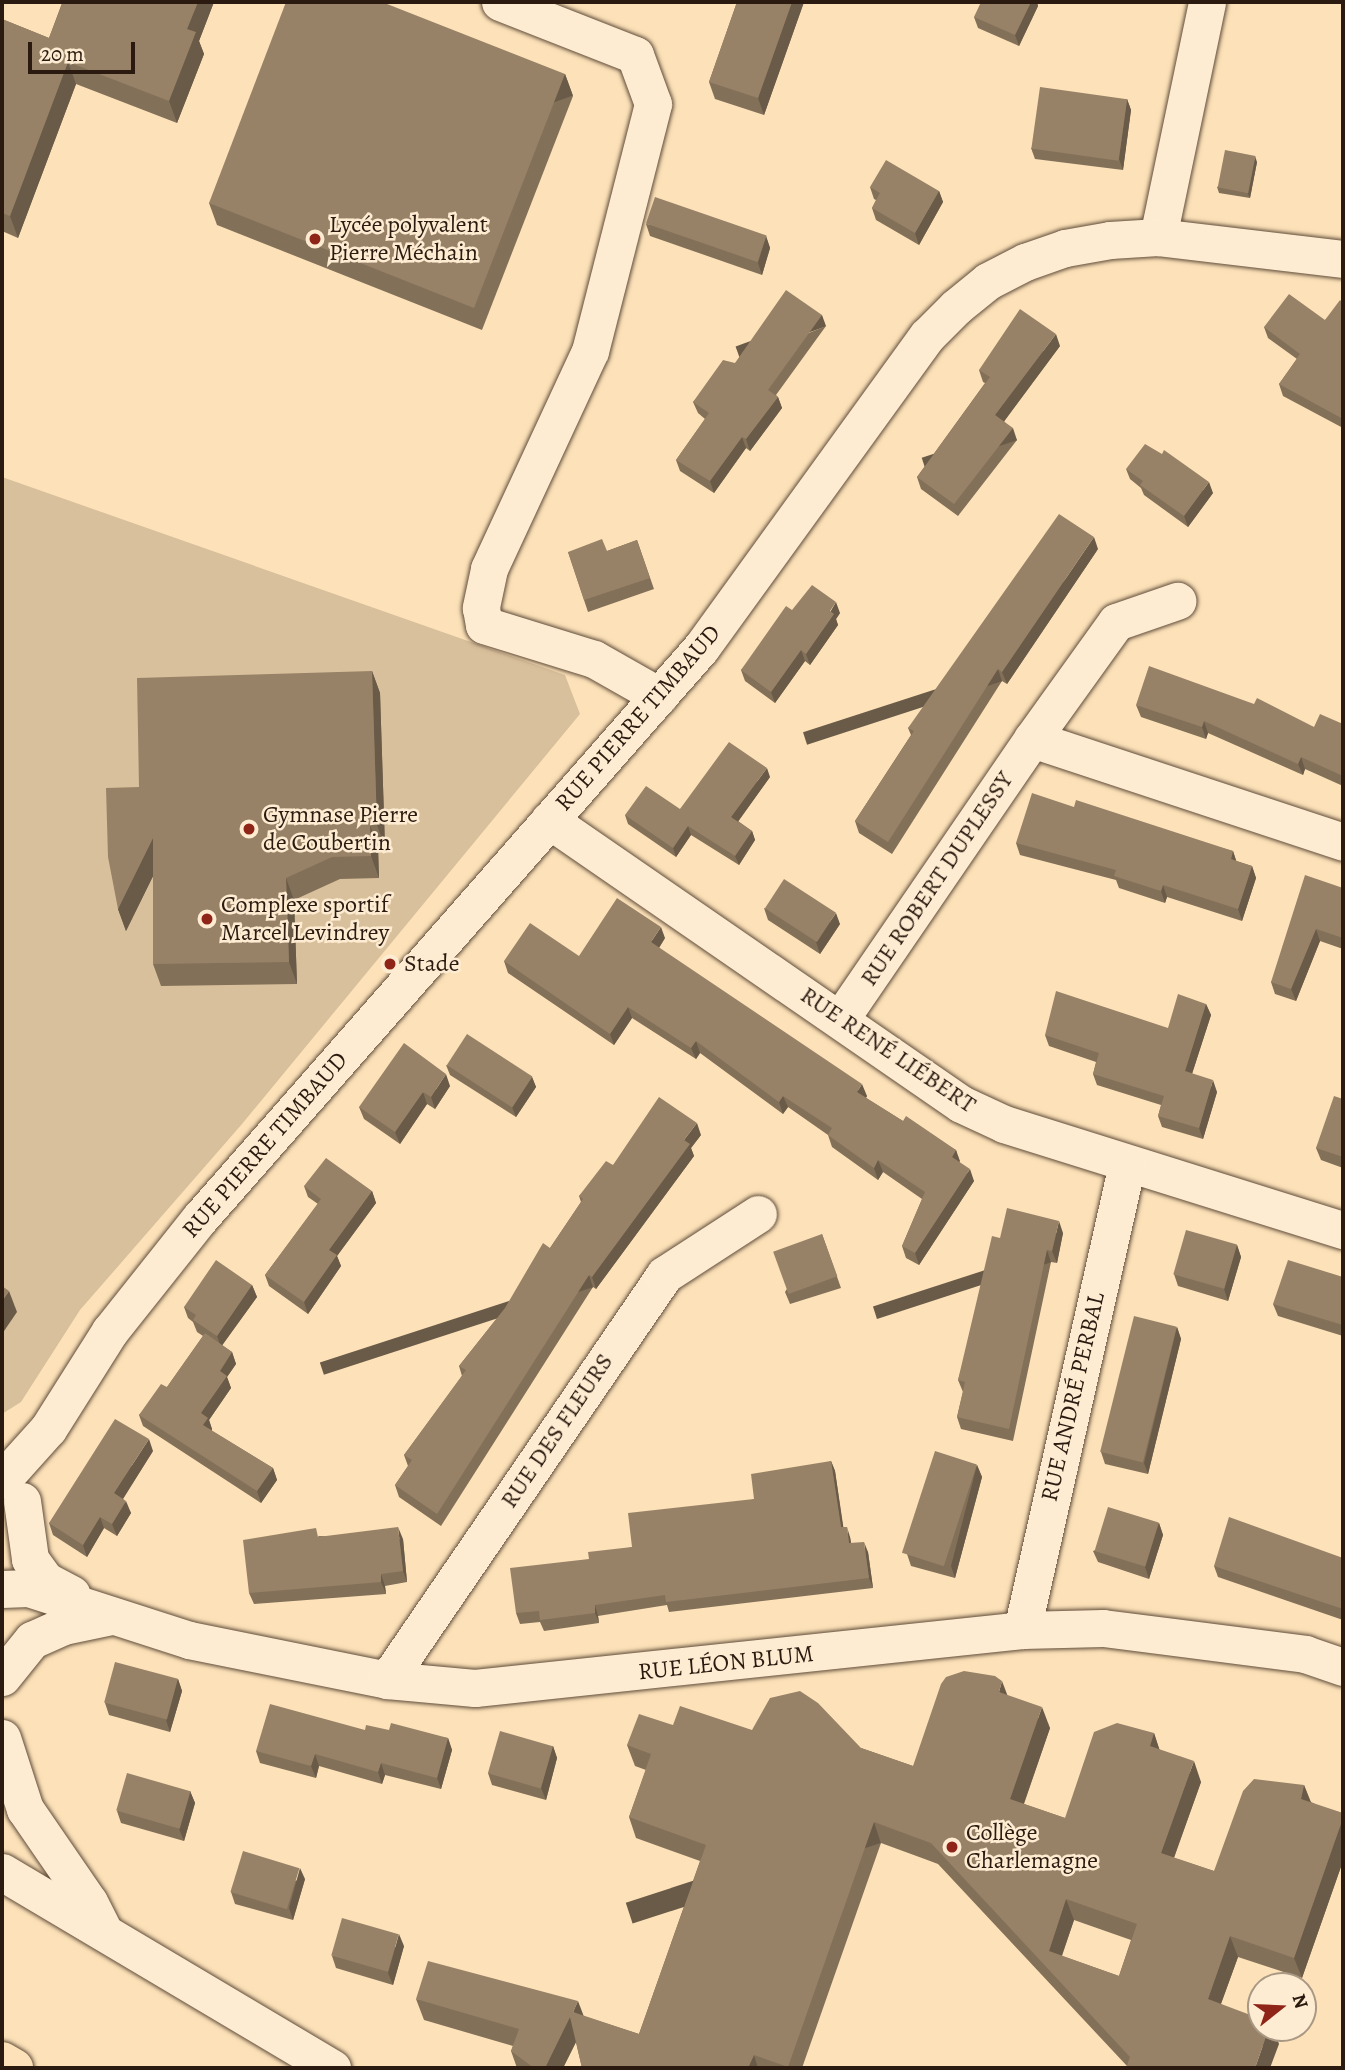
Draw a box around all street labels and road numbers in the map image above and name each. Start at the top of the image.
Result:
street label: RUE PIERRE TIMBAUD [549,619,727,817]
street label: RUE ROBERT DUPLESSY [855,766,1019,992]
street label: RUE RENÉ LIÉBERT [795,981,981,1119]
street label: RUE PIERRE TIMBAUD [176,1046,354,1244]
street label: RUE ANDRÉ PERBAL [1035,1290,1111,1504]
street label: RUE DES FLEURS [495,1348,619,1514]
street label: RUE LÉON BLUM [637,1639,815,1687]

